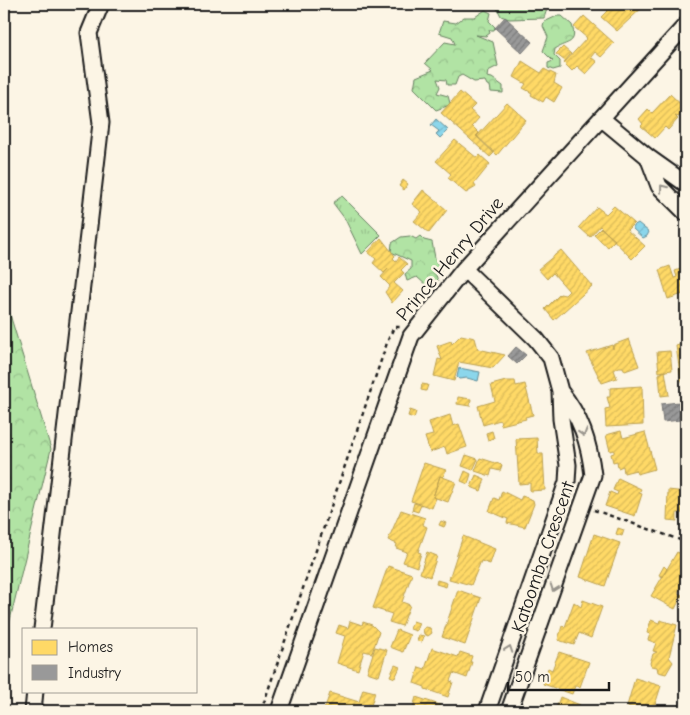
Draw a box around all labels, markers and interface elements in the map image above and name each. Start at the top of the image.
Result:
one-way arrow [660,185,668,194]
street label: Prince Henry Drive [392,193,508,325]
one-way arrow [578,428,588,437]
street label: Katoomba Crescent [507,478,579,635]
one-way arrow [550,583,560,591]
legend [22,628,198,692]
text: Homes [68,638,113,656]
one-way arrow [503,645,513,653]
scale bar [508,660,609,692]
text: Industry [68,664,121,682]
text: 50 m [515,668,550,686]

